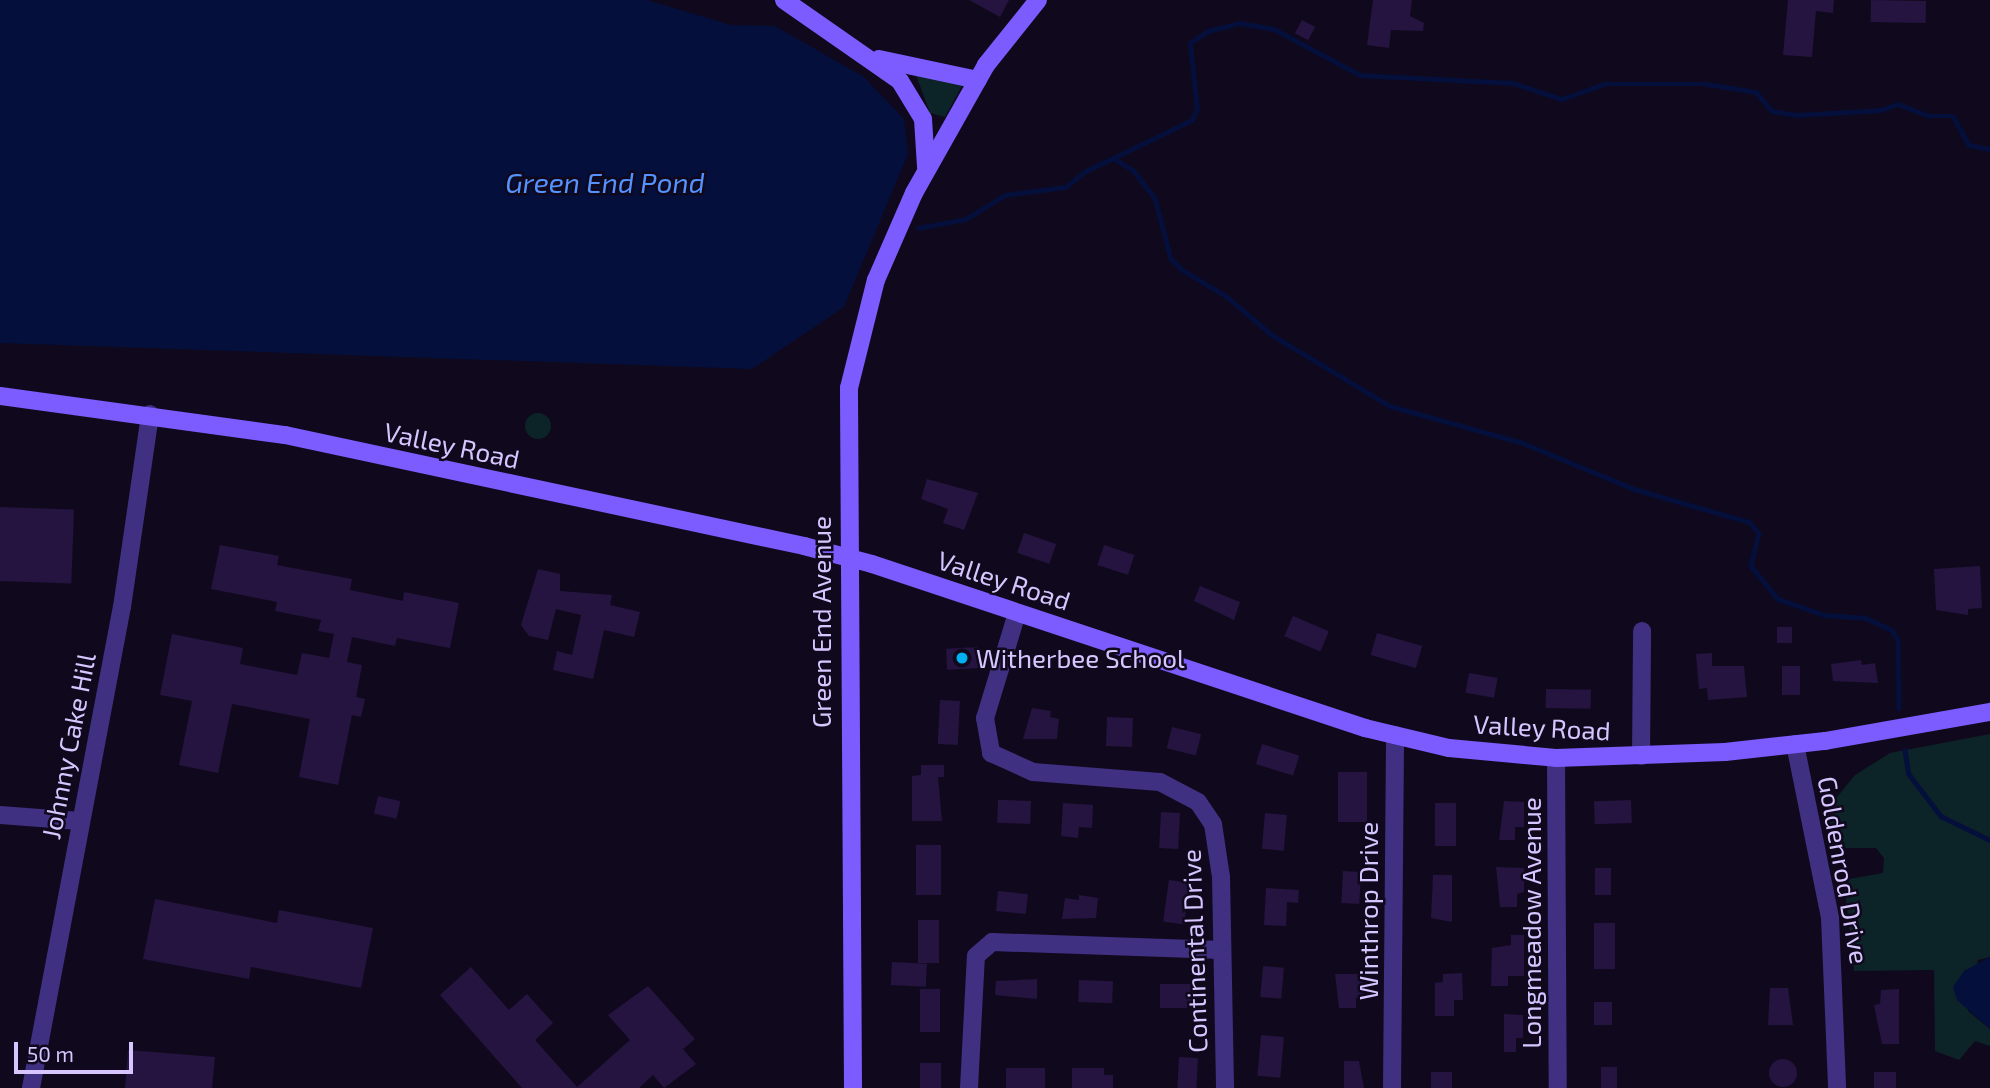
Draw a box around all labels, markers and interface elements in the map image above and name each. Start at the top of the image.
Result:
water label: Green End Pond [505,165,705,199]
street label: Valley Road [381,415,523,475]
street label: Green End Avenue [805,516,837,728]
street label: Valley Road [933,544,1075,616]
place label: Witherbee School [976,642,1185,674]
street label: Johnny Cake Hill [35,650,101,842]
marker: Witherbee School [954,650,970,666]
street label: Valley Road [1472,708,1612,746]
street label: Goldenrod Drive [1812,774,1876,966]
street label: Longmeadow Avenue [1515,797,1547,1049]
street label: Winthrop Drive [1352,822,1384,1000]
street label: Continental Drive [1175,848,1213,1054]
scale bar [18,1028,136,1072]
text: 50 m [27,1041,74,1066]

